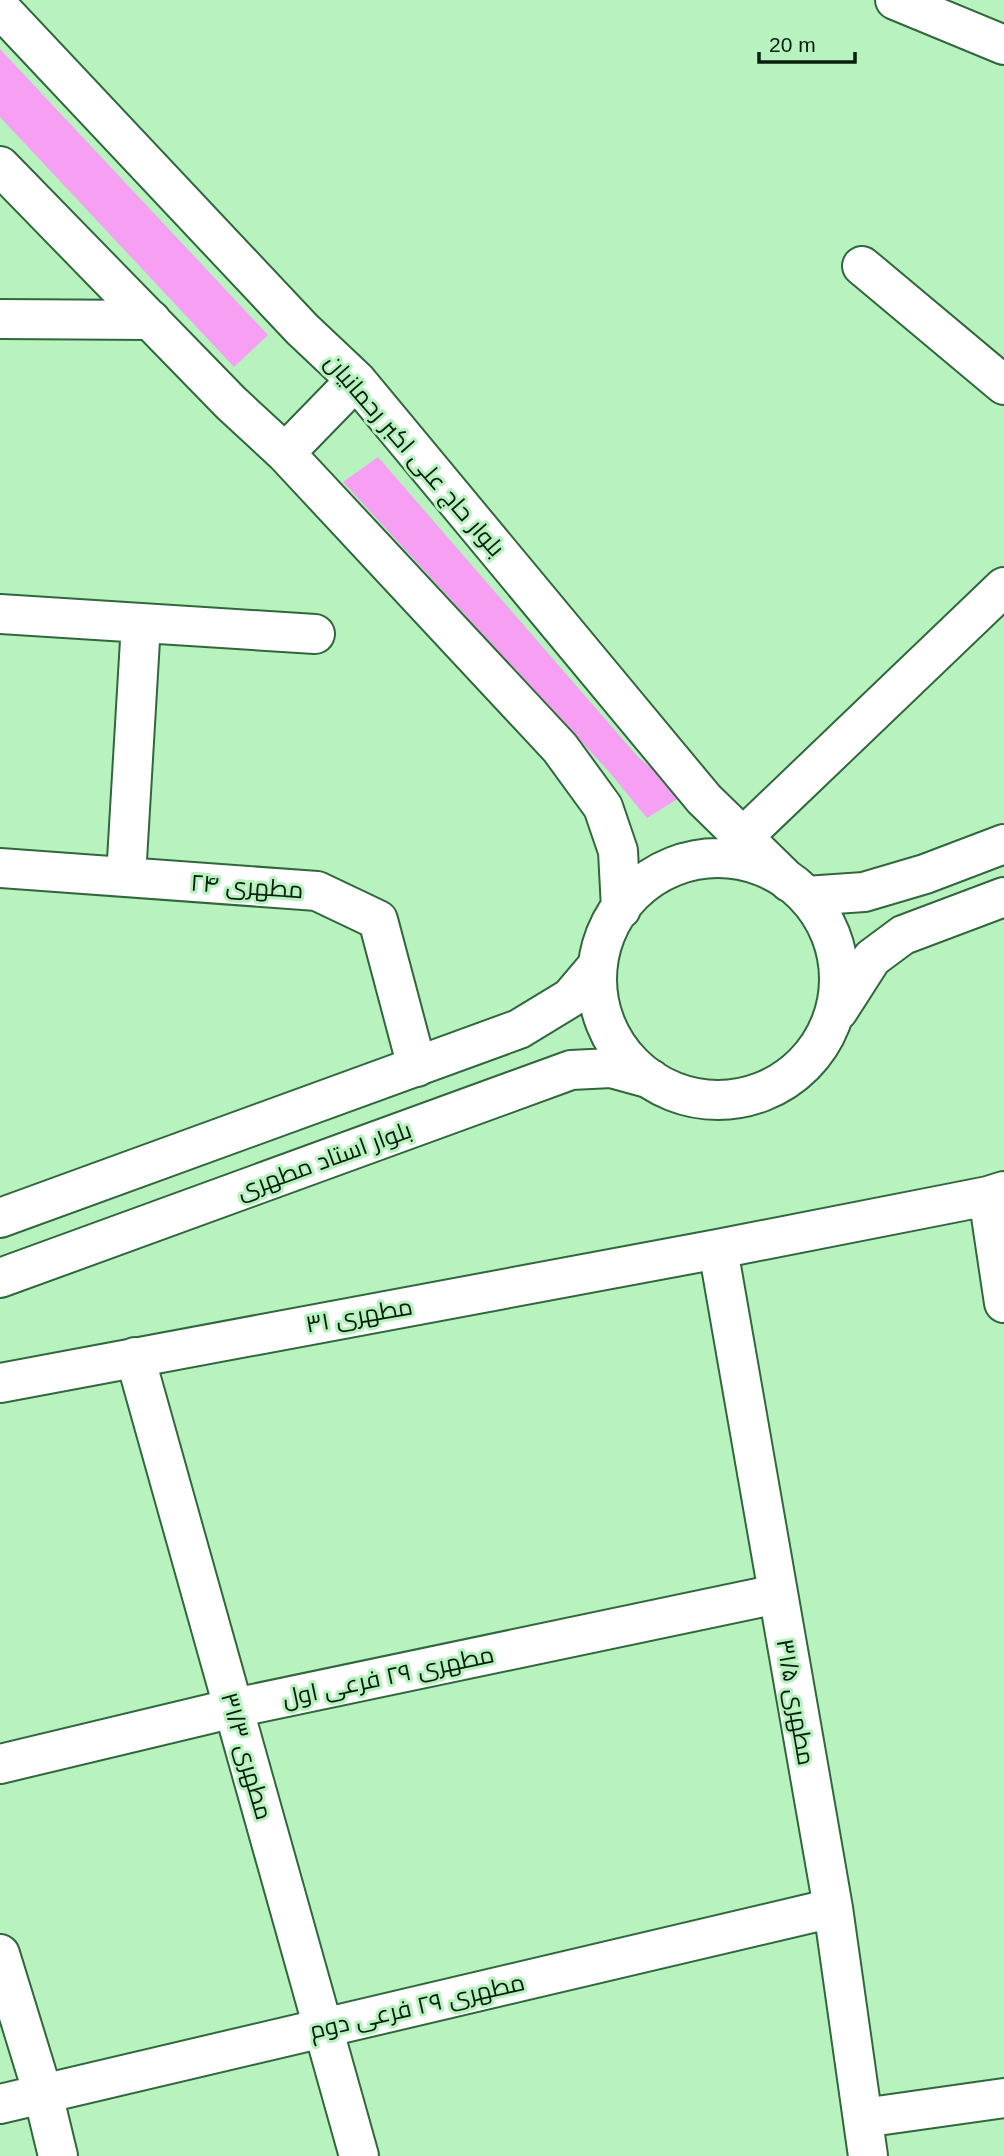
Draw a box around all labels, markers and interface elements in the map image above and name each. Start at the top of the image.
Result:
scale bar [759,21,855,65]
text: 20 m [769,33,816,56]
street label: بلوار حاج علی اکبر رحمانیان [317,348,510,564]
street label: مطهری ۲۴ [190,869,304,904]
street label: بلوار استاد مطهری [233,1116,415,1205]
street label: مطهری ۳۱ [303,1292,415,1339]
street label: مطهری ۳۱/۵ [771,1637,820,1768]
street label: مطهری ۲۹ فرعی اول [280,1640,497,1713]
street label: مطهری ۳۱/۳ [215,1689,278,1823]
street label: مطهری ۲۹ فرعی دوم [307,1968,528,2047]

